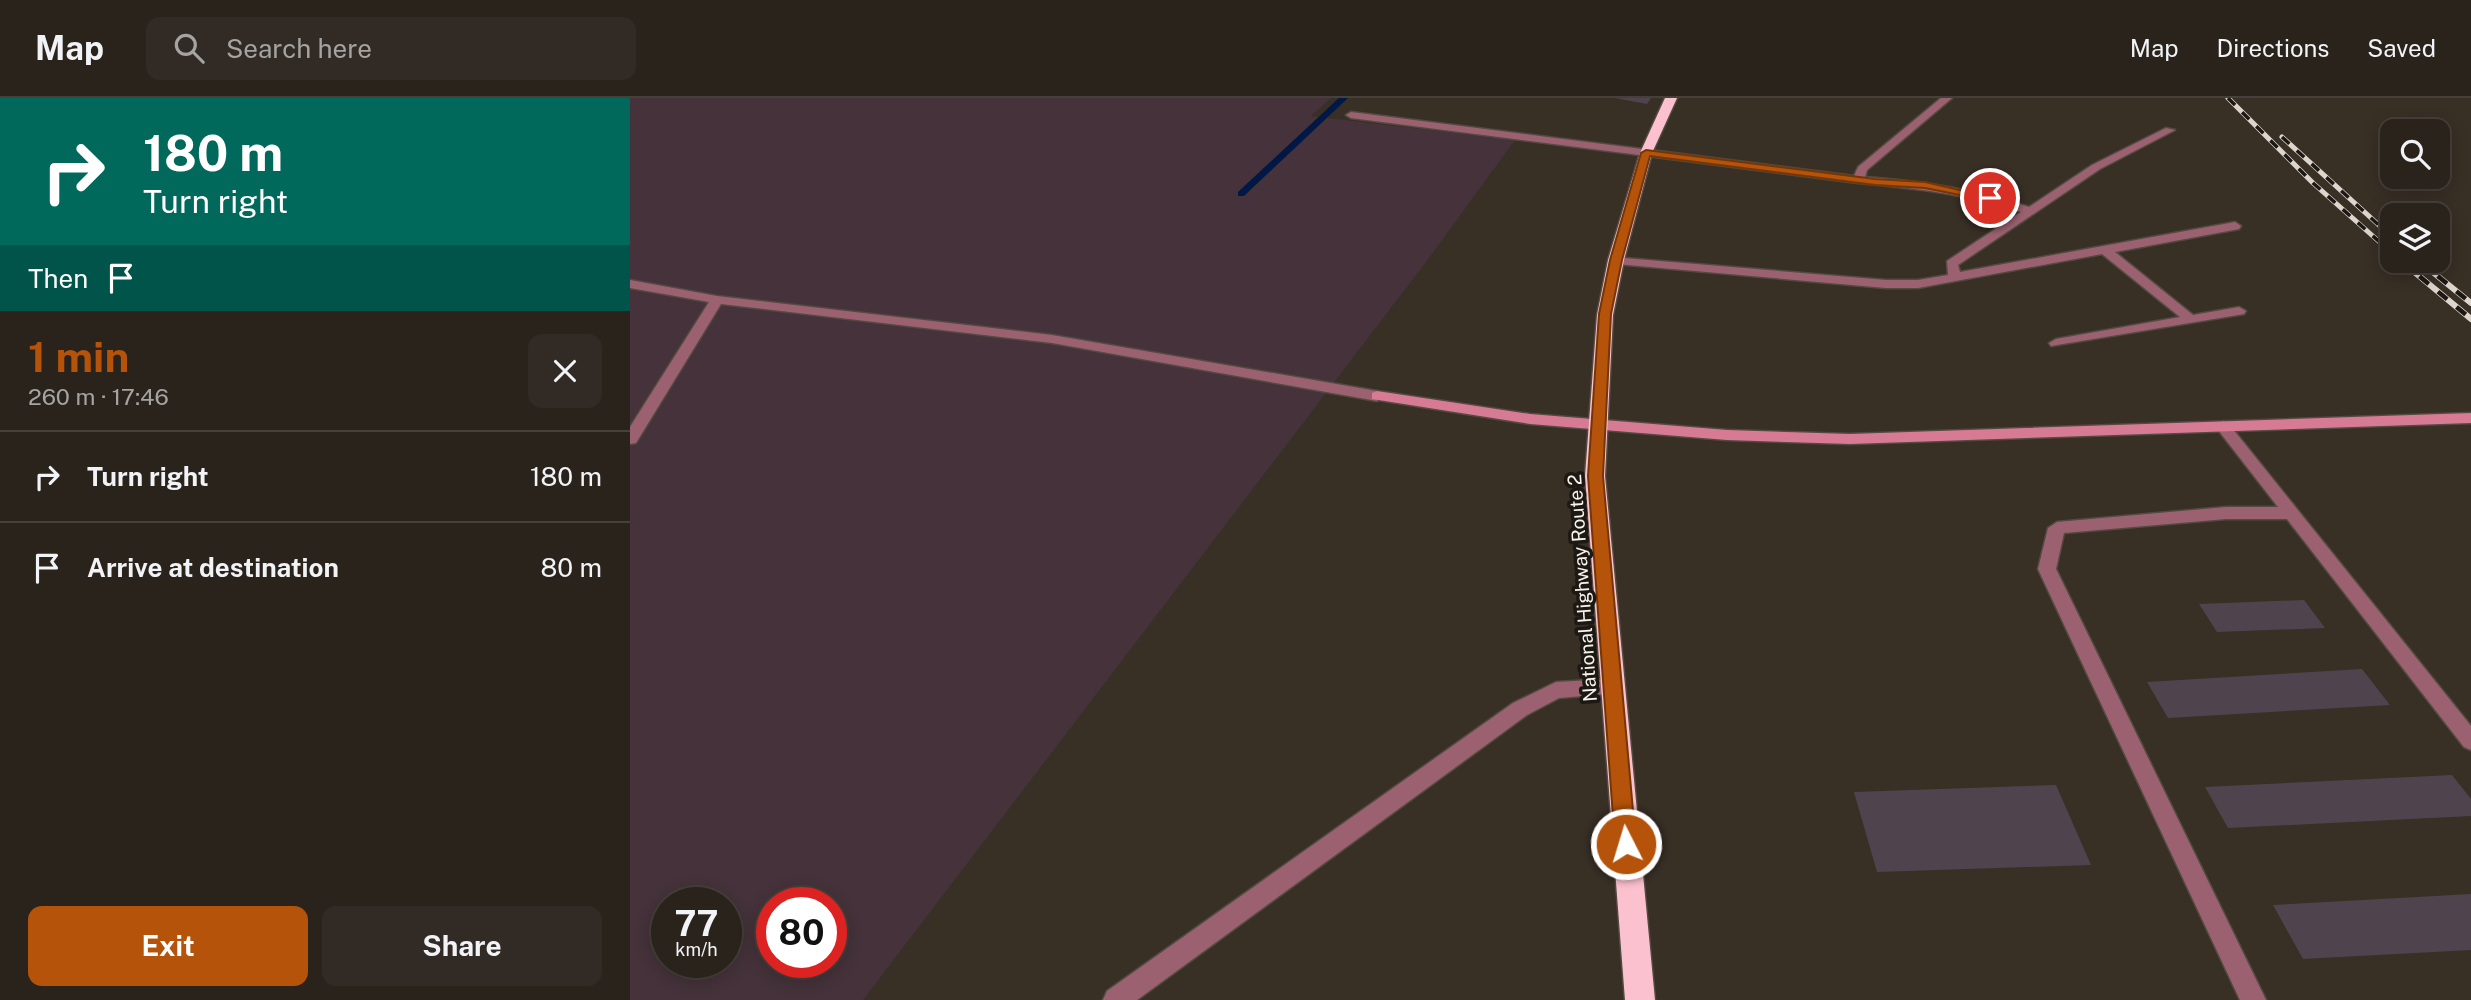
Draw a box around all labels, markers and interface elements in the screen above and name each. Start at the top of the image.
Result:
search box [146,17,636,80]
text: Map [35,29,104,67]
icon: search [170,29,208,67]
text: Search here [226,33,372,64]
text: Map [2130,34,2179,62]
text: Directions [2217,34,2329,62]
text: Saved [2367,34,2436,62]
map controls [2380,119,2450,273]
button: search [2380,119,2450,189]
text: 180 m [143,124,283,182]
icon: right [28,126,119,217]
pin [1960,168,2020,228]
icon: arrive [1971,179,2009,217]
text: Turn right [143,183,288,220]
button: layers [2380,203,2450,273]
icon: arrive [102,259,140,297]
text: Then [28,263,88,294]
text: 1 min [28,332,129,381]
button: close [528,334,602,408]
text: 260 m · 17:46 [28,383,169,410]
icon: right [28,458,66,496]
text: Turn right [87,461,209,492]
text: 180 m [530,461,602,492]
street label: National Highway Route 2 [1563,473,1601,703]
icon: arrive [28,549,66,587]
text: Arrive at destination [87,552,339,583]
text: 80 m [541,552,602,583]
position arrow [1589,807,1663,881]
speed limit sign: 80 [756,887,847,978]
text: 77 [674,903,719,944]
button: Exit [28,906,308,986]
button: Share [322,906,602,986]
text: km/h [675,939,718,960]

